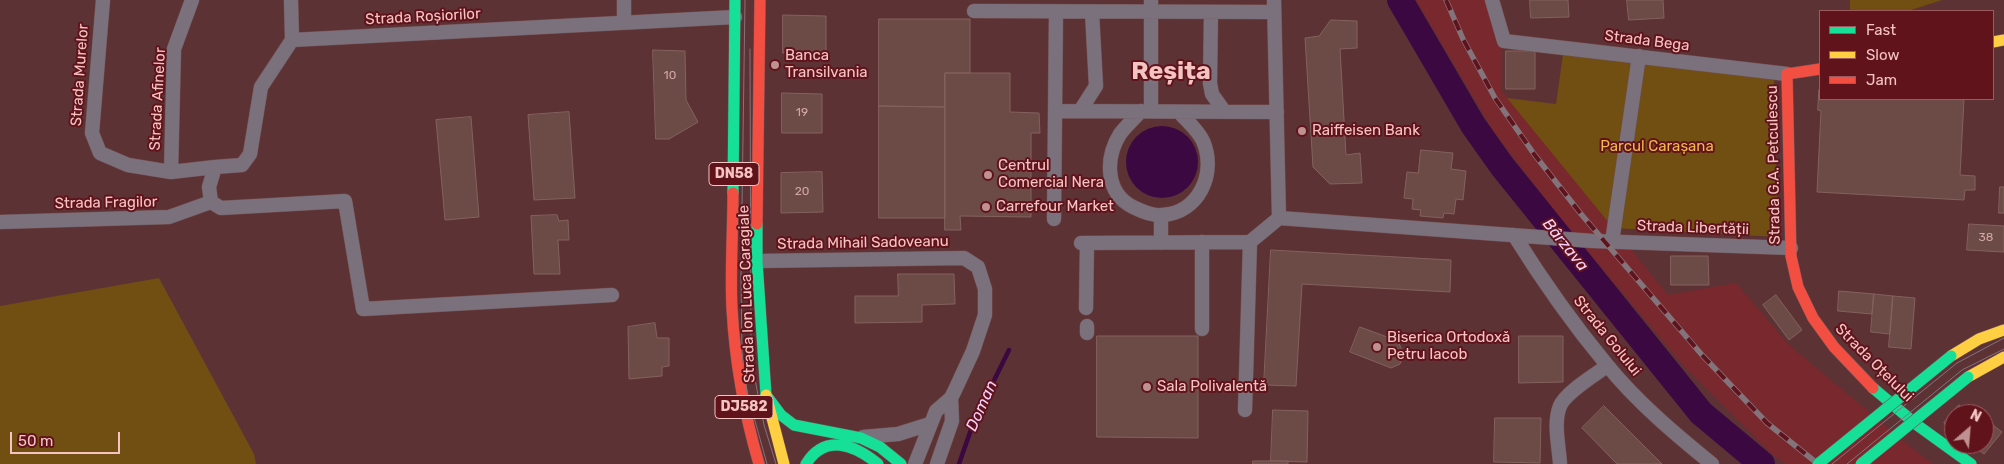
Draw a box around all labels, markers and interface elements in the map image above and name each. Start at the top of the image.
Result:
street label: Strada Roșiorilor [365,5,481,29]
legend [1819,10,1994,100]
text: Fast [1866,21,1896,39]
street label: Strada Murelor [67,23,93,127]
street label: Strada Bega [1603,27,1691,55]
text: Slow [1866,46,1899,64]
street label: Strada Afinelor [146,47,170,151]
place label: Banca Transilvania [785,47,868,82]
district label: Reșița [1131,57,1211,87]
marker: Banca Transilvania [769,59,781,71]
house number: 10 [664,69,676,83]
text: Jam [1866,71,1897,89]
street label: Strada G.A. Petculescu [1764,85,1784,245]
house number: 19 [796,106,808,120]
place label: Raiffeisen Bank [1312,122,1420,140]
marker: Raiffeisen Bank [1296,125,1308,137]
park label: Parcul Carașana [1600,138,1714,156]
place label: Centrul Comercial Nera [998,157,1104,192]
road number: DN58 [709,162,759,185]
marker: Centrul Comercial Nera [982,169,994,181]
house number: 20 [795,185,809,199]
street label: Strada Fragilor [54,193,158,213]
place label: Carrefour Market [996,198,1114,216]
marker: Carrefour Market [980,201,992,213]
street label: Strada Ion Luca Caragiale [735,205,759,383]
water label: Bârzava [1538,215,1592,275]
street label: Strada Libertății [1637,217,1749,239]
house number: 38 [1979,231,1993,245]
street label: Strada Mihail Sadoveanu [777,233,949,253]
street label: Strada Golului [1569,292,1645,380]
street label: Strada Oțelului [1831,320,1917,406]
place label: Biserica Ortodoxă Petru Iacob [1387,329,1510,364]
marker: Biserica Ortodoxă Petru Iacob [1371,341,1383,353]
water label: Doman [962,378,1002,434]
place label: Sala Polivalentă [1157,378,1267,396]
marker: Sala Polivalentă [1141,381,1153,393]
road number: DJ582 [715,396,773,418]
north arrow [1944,404,1994,454]
text: N [1967,406,1984,426]
scale bar [12,422,122,454]
text: 50 m [18,432,53,450]

